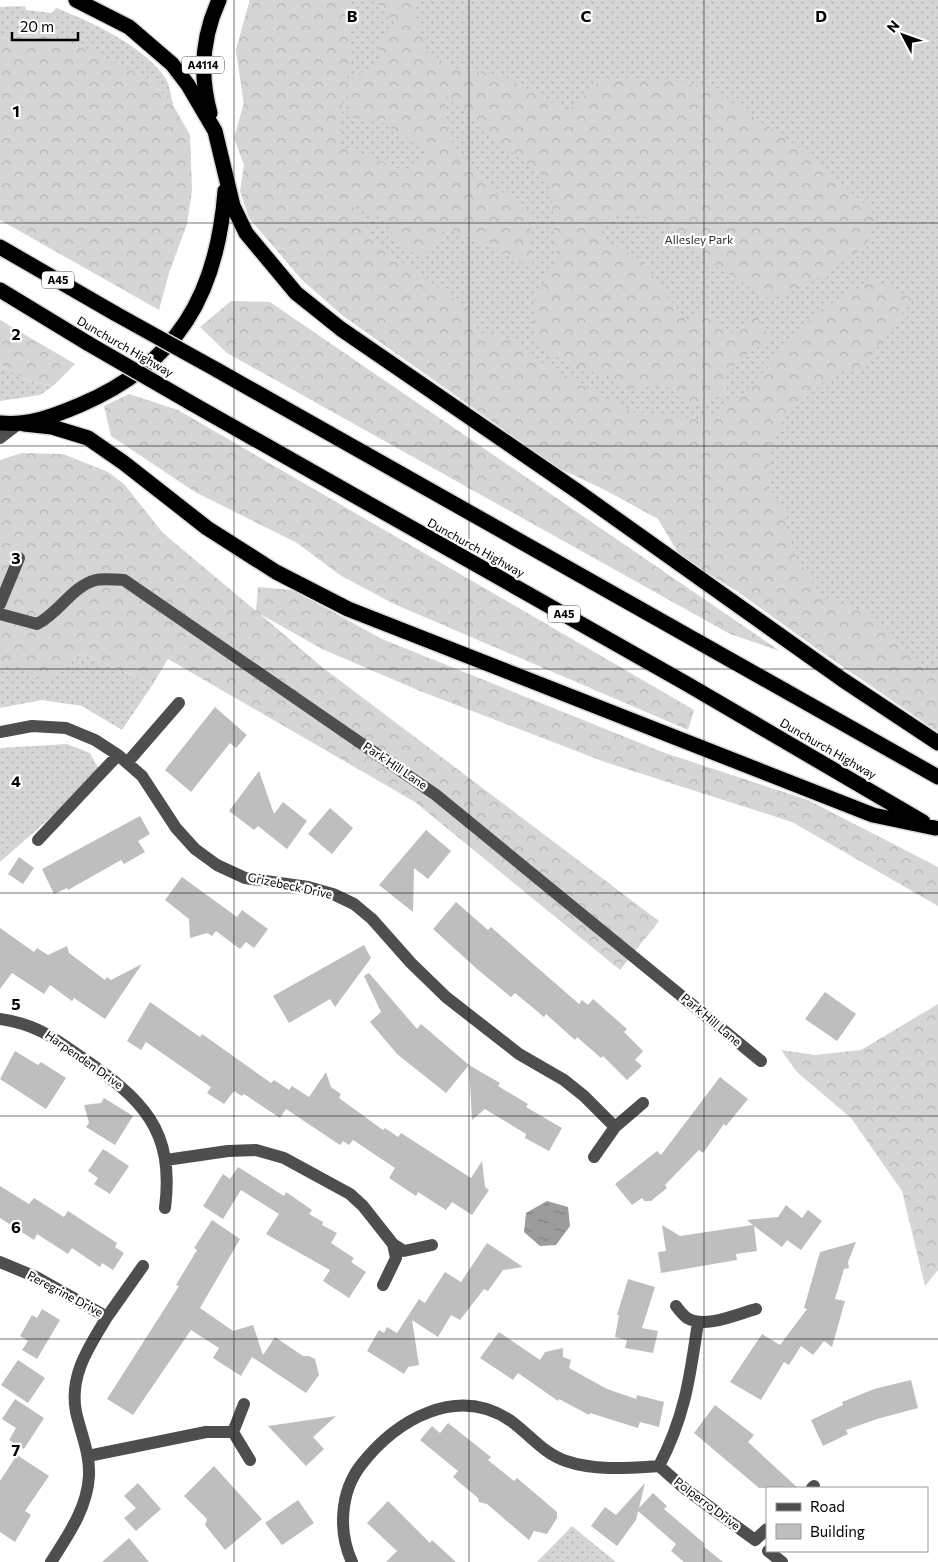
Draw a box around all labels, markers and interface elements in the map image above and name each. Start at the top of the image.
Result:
text: B [347,6,358,25]
text: C [581,6,592,25]
text: D [815,6,827,25]
scale bar [12,10,79,42]
north arrow [878,10,928,60]
text: 20 m [20,17,54,35]
text: N [883,17,903,36]
road number: A4114 [182,56,224,74]
text: 1 [12,101,20,120]
park label: Allesley Park [664,232,734,246]
road number: A45 [42,272,74,288]
street label: Dunchurch Highway [75,313,176,379]
text: 2 [11,324,21,343]
street label: Dunchurch Highway [426,515,527,580]
text: 3 [11,548,21,567]
road number: A45 [548,606,580,622]
street label: Dunchurch Highway [778,715,879,781]
street label: Park Hill Lane [361,739,430,792]
text: 4 [11,771,21,790]
street label: Grizebeck Drive [247,869,334,901]
street label: Park Hill Lane [679,990,745,1048]
text: 5 [11,994,21,1013]
street label: Harpenden Drive [43,1027,126,1091]
text: 6 [11,1217,21,1236]
street label: Peregrine Drive [25,1267,106,1319]
text: 7 [12,1440,21,1459]
street label: Polperro Drive [672,1474,743,1533]
legend [766,1487,928,1552]
text: Road [810,1497,845,1515]
text: Building [810,1522,865,1540]

